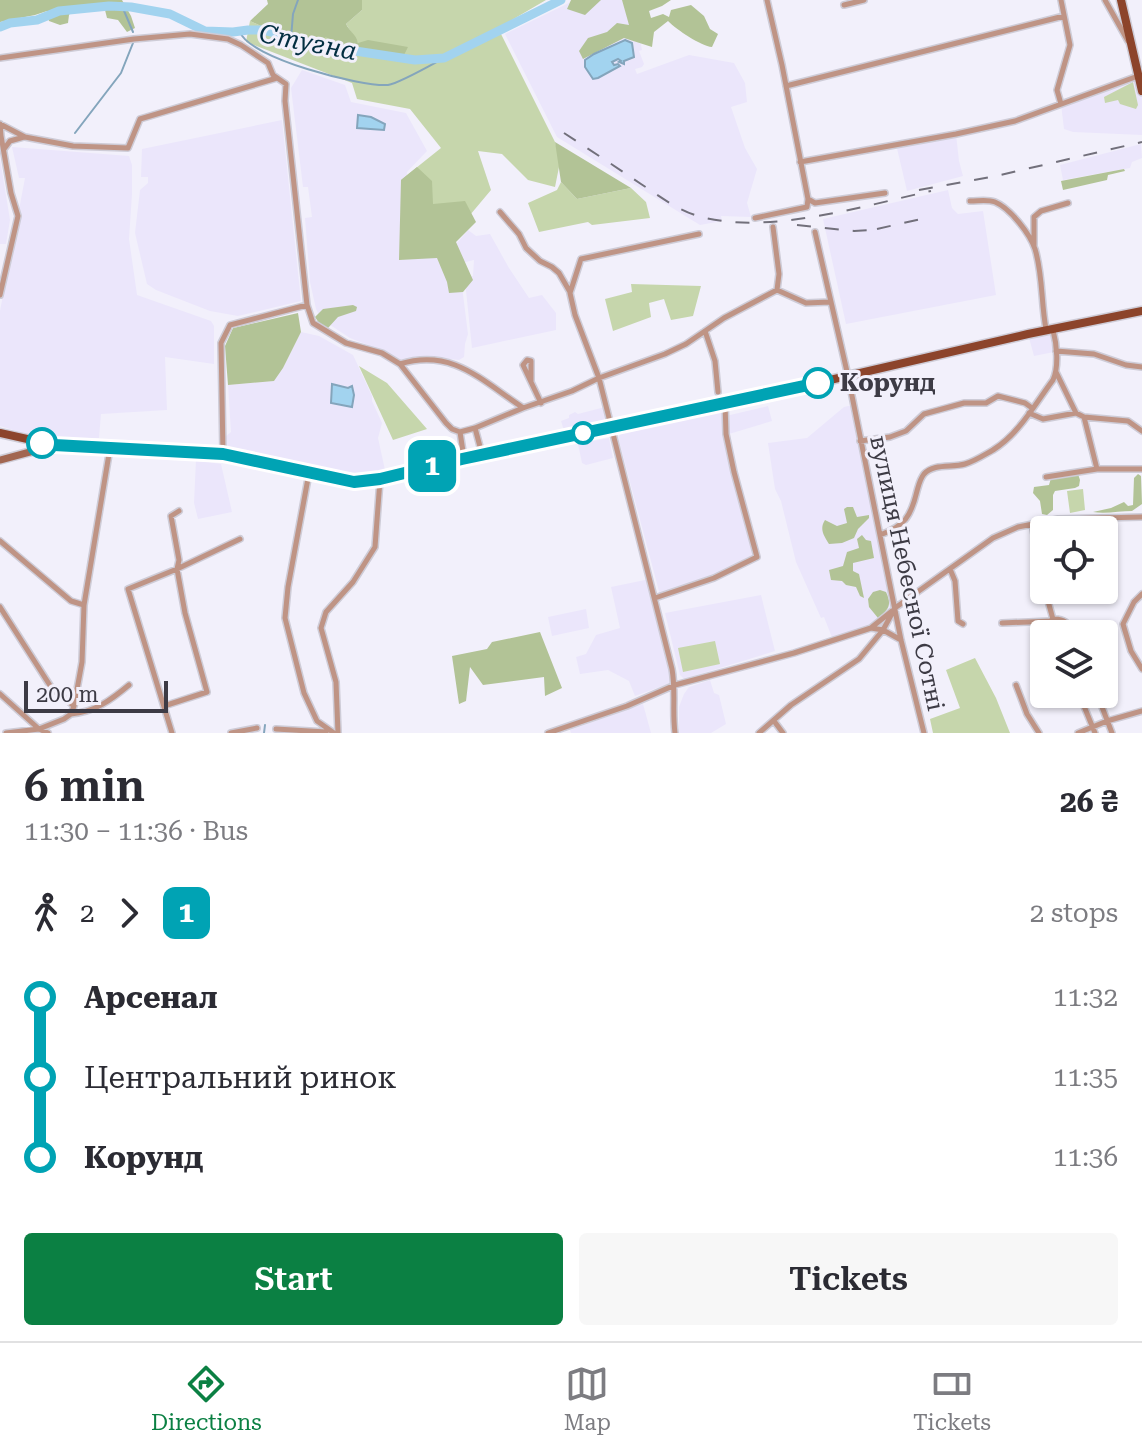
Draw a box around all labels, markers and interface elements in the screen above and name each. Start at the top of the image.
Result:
water label: Стугна [257,18,359,66]
marker: Корунд [803,368,833,398]
place label: Корунд [840,369,935,397]
unlabelled marker [572,422,594,444]
unlabelled marker [27,428,57,458]
street label: вулиця Небесної Сотні [864,433,950,713]
line badge: 1 [406,440,458,492]
text: 1 [424,449,440,482]
map controls [1030,516,1118,708]
button: locate [1030,516,1118,604]
button: layers [1030,620,1118,708]
scale bar [24,677,168,713]
text: 200 m [36,682,99,707]
text: 6 min [24,760,145,812]
text: 26 ₴ [1060,784,1118,819]
text: 11:30 – 11:36 · Bus [24,816,248,846]
icon: walk [24,891,68,935]
icon: forward [107,891,151,935]
text: 1 [179,896,194,929]
text: 2 [80,898,95,928]
text: 2 stops [1030,898,1118,928]
text: Арсенал [84,980,218,1015]
text: 11:32 [1053,982,1118,1012]
text: Центральний ринок [84,1060,397,1095]
text: 11:35 [1053,1062,1118,1092]
text: Корунд [84,1140,203,1175]
text: 11:36 [1053,1142,1118,1172]
button: Start [24,1233,563,1325]
button: Tickets [579,1233,1118,1325]
tab: Directions [151,1362,262,1435]
tab: Map [564,1362,611,1435]
tab: Tickets [913,1362,991,1435]

